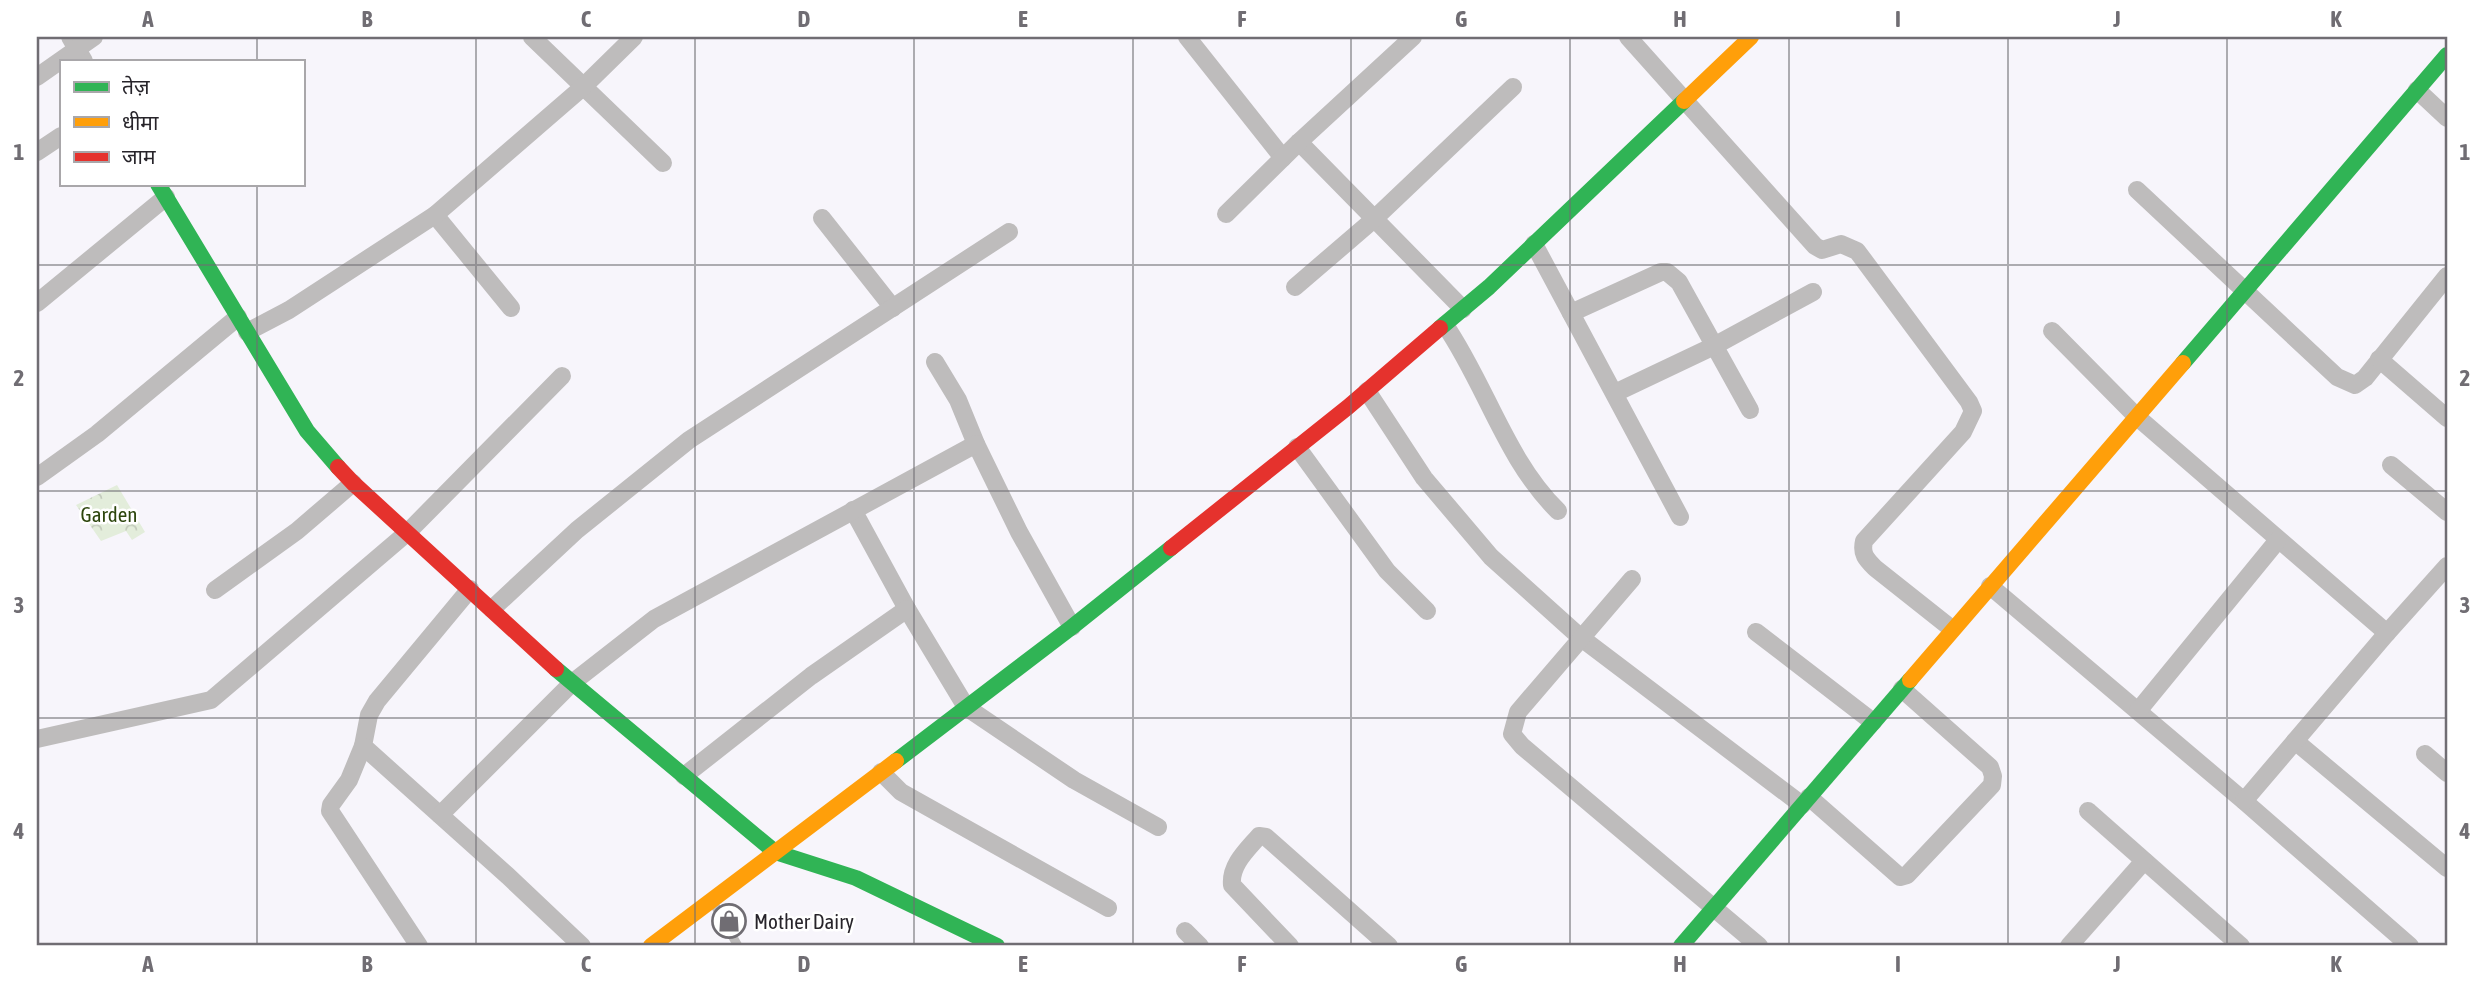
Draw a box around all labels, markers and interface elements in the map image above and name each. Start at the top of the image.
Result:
text: A [141,6,154,32]
text: B [362,6,373,32]
text: C [581,6,592,32]
text: D [798,6,811,32]
text: E [1018,6,1028,32]
text: F [1237,6,1247,32]
text: G [1455,6,1467,32]
text: H [1673,6,1687,32]
text: I [1895,6,1901,32]
text: J [2112,6,2121,32]
text: K [2330,6,2342,32]
legend [60,60,304,186]
text: तेज़ [122,74,150,98]
text: धीमा [122,110,159,134]
text: 1 [14,139,25,165]
text: 1 [2460,139,2471,165]
text: जाम [122,144,156,168]
text: 2 [14,365,24,391]
text: 2 [2460,365,2470,391]
park label: Garden [81,502,137,526]
text: 3 [14,592,24,618]
text: 3 [2460,592,2470,618]
text: 4 [13,818,25,844]
text: 4 [2459,818,2471,844]
shop icon: Mother Dairy [710,902,748,940]
place label: Mother Dairy [754,909,854,933]
text: A [141,951,154,977]
text: B [362,951,373,977]
text: C [581,951,592,977]
text: D [798,951,811,977]
text: E [1018,951,1028,977]
text: F [1237,951,1247,977]
text: G [1455,951,1467,977]
text: H [1673,951,1687,977]
text: I [1895,951,1901,977]
text: J [2112,951,2121,977]
text: K [2330,951,2342,977]

